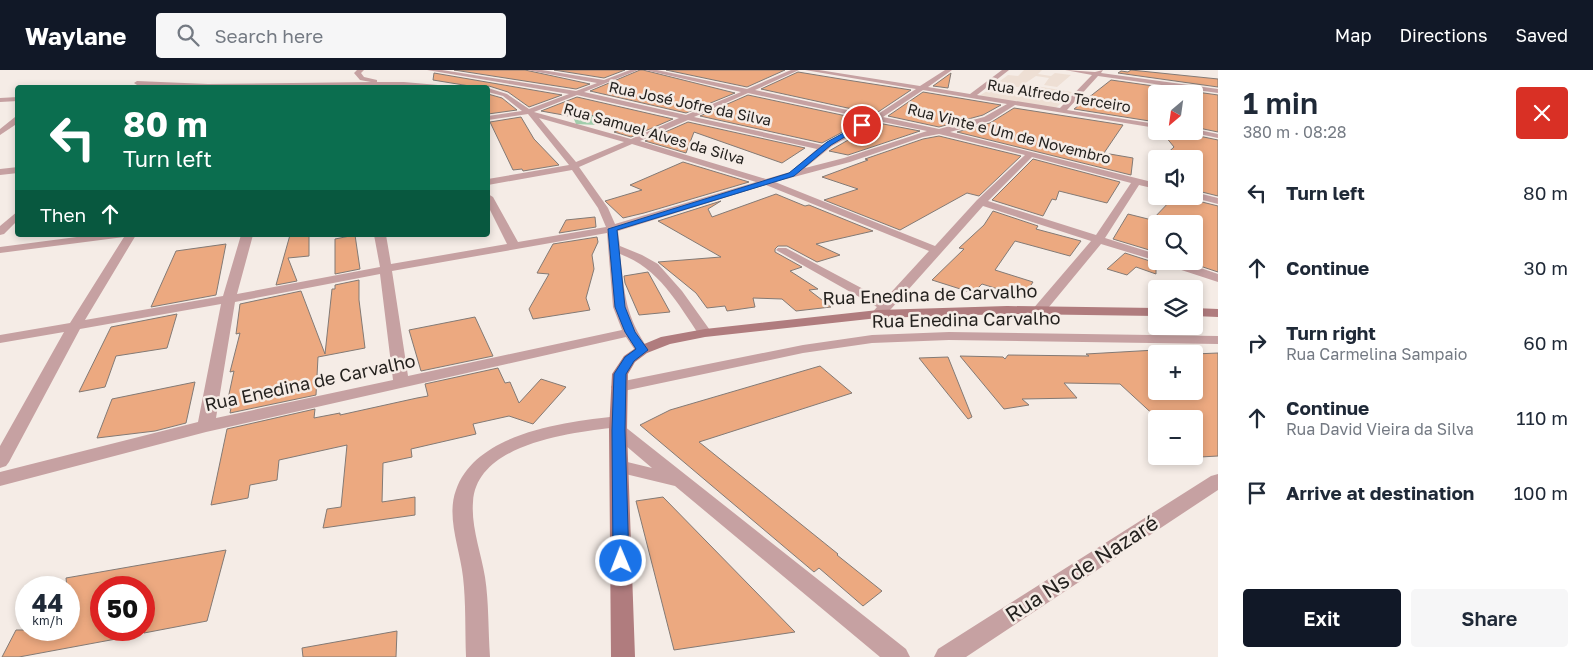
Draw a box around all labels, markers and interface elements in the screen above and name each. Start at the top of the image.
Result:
search box [156,13,506,58]
text: Waylane [25,21,126,50]
icon: search [174,21,202,49]
text: Search here [214,24,323,47]
text: Map [1335,24,1371,46]
text: Directions [1399,24,1487,46]
text: Saved [1515,24,1568,46]
street label: Rua Alfredo Terceiro [986,75,1132,115]
street label: Rua José Jofre da Silva [607,77,773,129]
north arrow [1148,85,1202,140]
map controls [1148,85,1203,465]
text: 1 min [1243,85,1318,121]
button: close [1516,87,1568,139]
street label: Rua Samuel Alves da Silva [562,99,747,168]
street label: Rua Vinte e Um de Novembro [906,99,1113,167]
text: 80 m [123,103,208,145]
pin [841,104,883,146]
icon: left [40,105,105,170]
icon: arrive [848,111,876,139]
text: 380 m · 08:28 [1243,122,1347,142]
text: Turn left [123,145,212,172]
button: sound [1148,150,1203,205]
icon: left [1243,179,1271,207]
text: Turn left [1286,181,1365,204]
text: 80 m [1523,181,1568,204]
icon: ahead [96,200,124,228]
text: Then [40,203,86,226]
button: search [1148,215,1203,270]
icon: ahead [1243,254,1271,282]
text: Continue [1286,256,1369,279]
text: 30 m [1524,256,1568,279]
street label: Rua Enedina de Carvalho [822,279,1038,309]
button: layers [1148,280,1203,335]
street label: Rua Enedina Carvalho [871,306,1061,332]
text: Turn right [1286,321,1376,344]
icon: right [1243,329,1271,357]
text: 60 m [1523,331,1568,354]
text: Rua Carmelina Sampaio [1286,344,1467,364]
button: + [1148,345,1203,400]
street label: Rua Enedina de Carvalho [202,349,417,415]
text: Continue [1286,396,1369,419]
icon: ahead [1243,404,1271,432]
text: 110 m [1516,406,1568,429]
button: − [1148,410,1203,465]
text: Rua David Vieira da Silva [1286,419,1474,439]
icon: arrive [1243,479,1271,507]
text: Arrive at destination [1286,481,1474,504]
text: 100 m [1514,481,1568,504]
street label: Rua Ns de Nazaré [1000,509,1163,627]
position arrow [594,534,646,586]
speed limit sign: 50 [90,576,155,641]
text: 44 [32,587,63,618]
button: Exit [1243,589,1401,647]
button: Share [1411,589,1568,647]
text: km/h [32,613,63,628]

